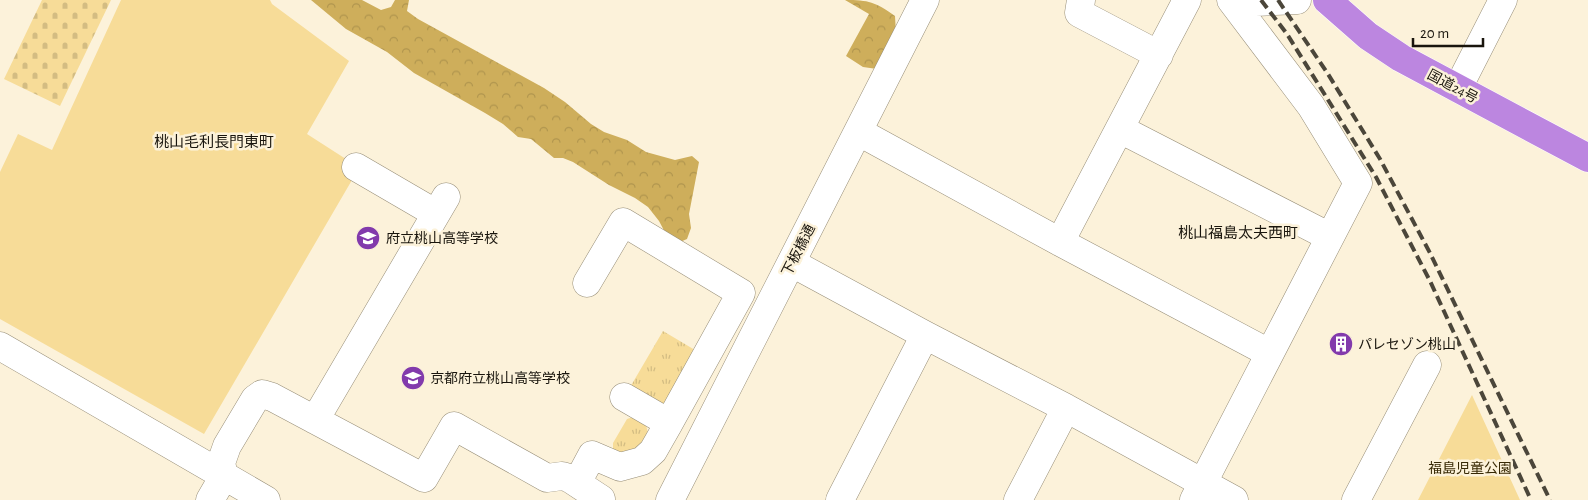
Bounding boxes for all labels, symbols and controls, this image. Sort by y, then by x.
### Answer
scale bar [1413,15,1483,47]
text: 20 m [1420,26,1449,41]
street label: 国道24号 [1425,67,1481,106]
district label: 桃山毛利長門東町 [154,134,274,150]
street label: 下板橋通 [779,222,818,279]
school or university icon: 府立桃山高等学校 [355,225,381,251]
district label: 桃山福島太夫西町 [1178,225,1298,241]
place label: 府立桃山高等学校 [386,230,498,246]
building icon: パレセゾン桃山 [1328,331,1354,357]
place label: パレセゾン桃山 [1358,337,1456,352]
school or university icon: 京都府立桃山高等学校 [400,365,426,391]
place label: 京都府立桃山高等学校 [430,370,570,386]
park label: 福島児童公園 [1428,461,1512,476]

